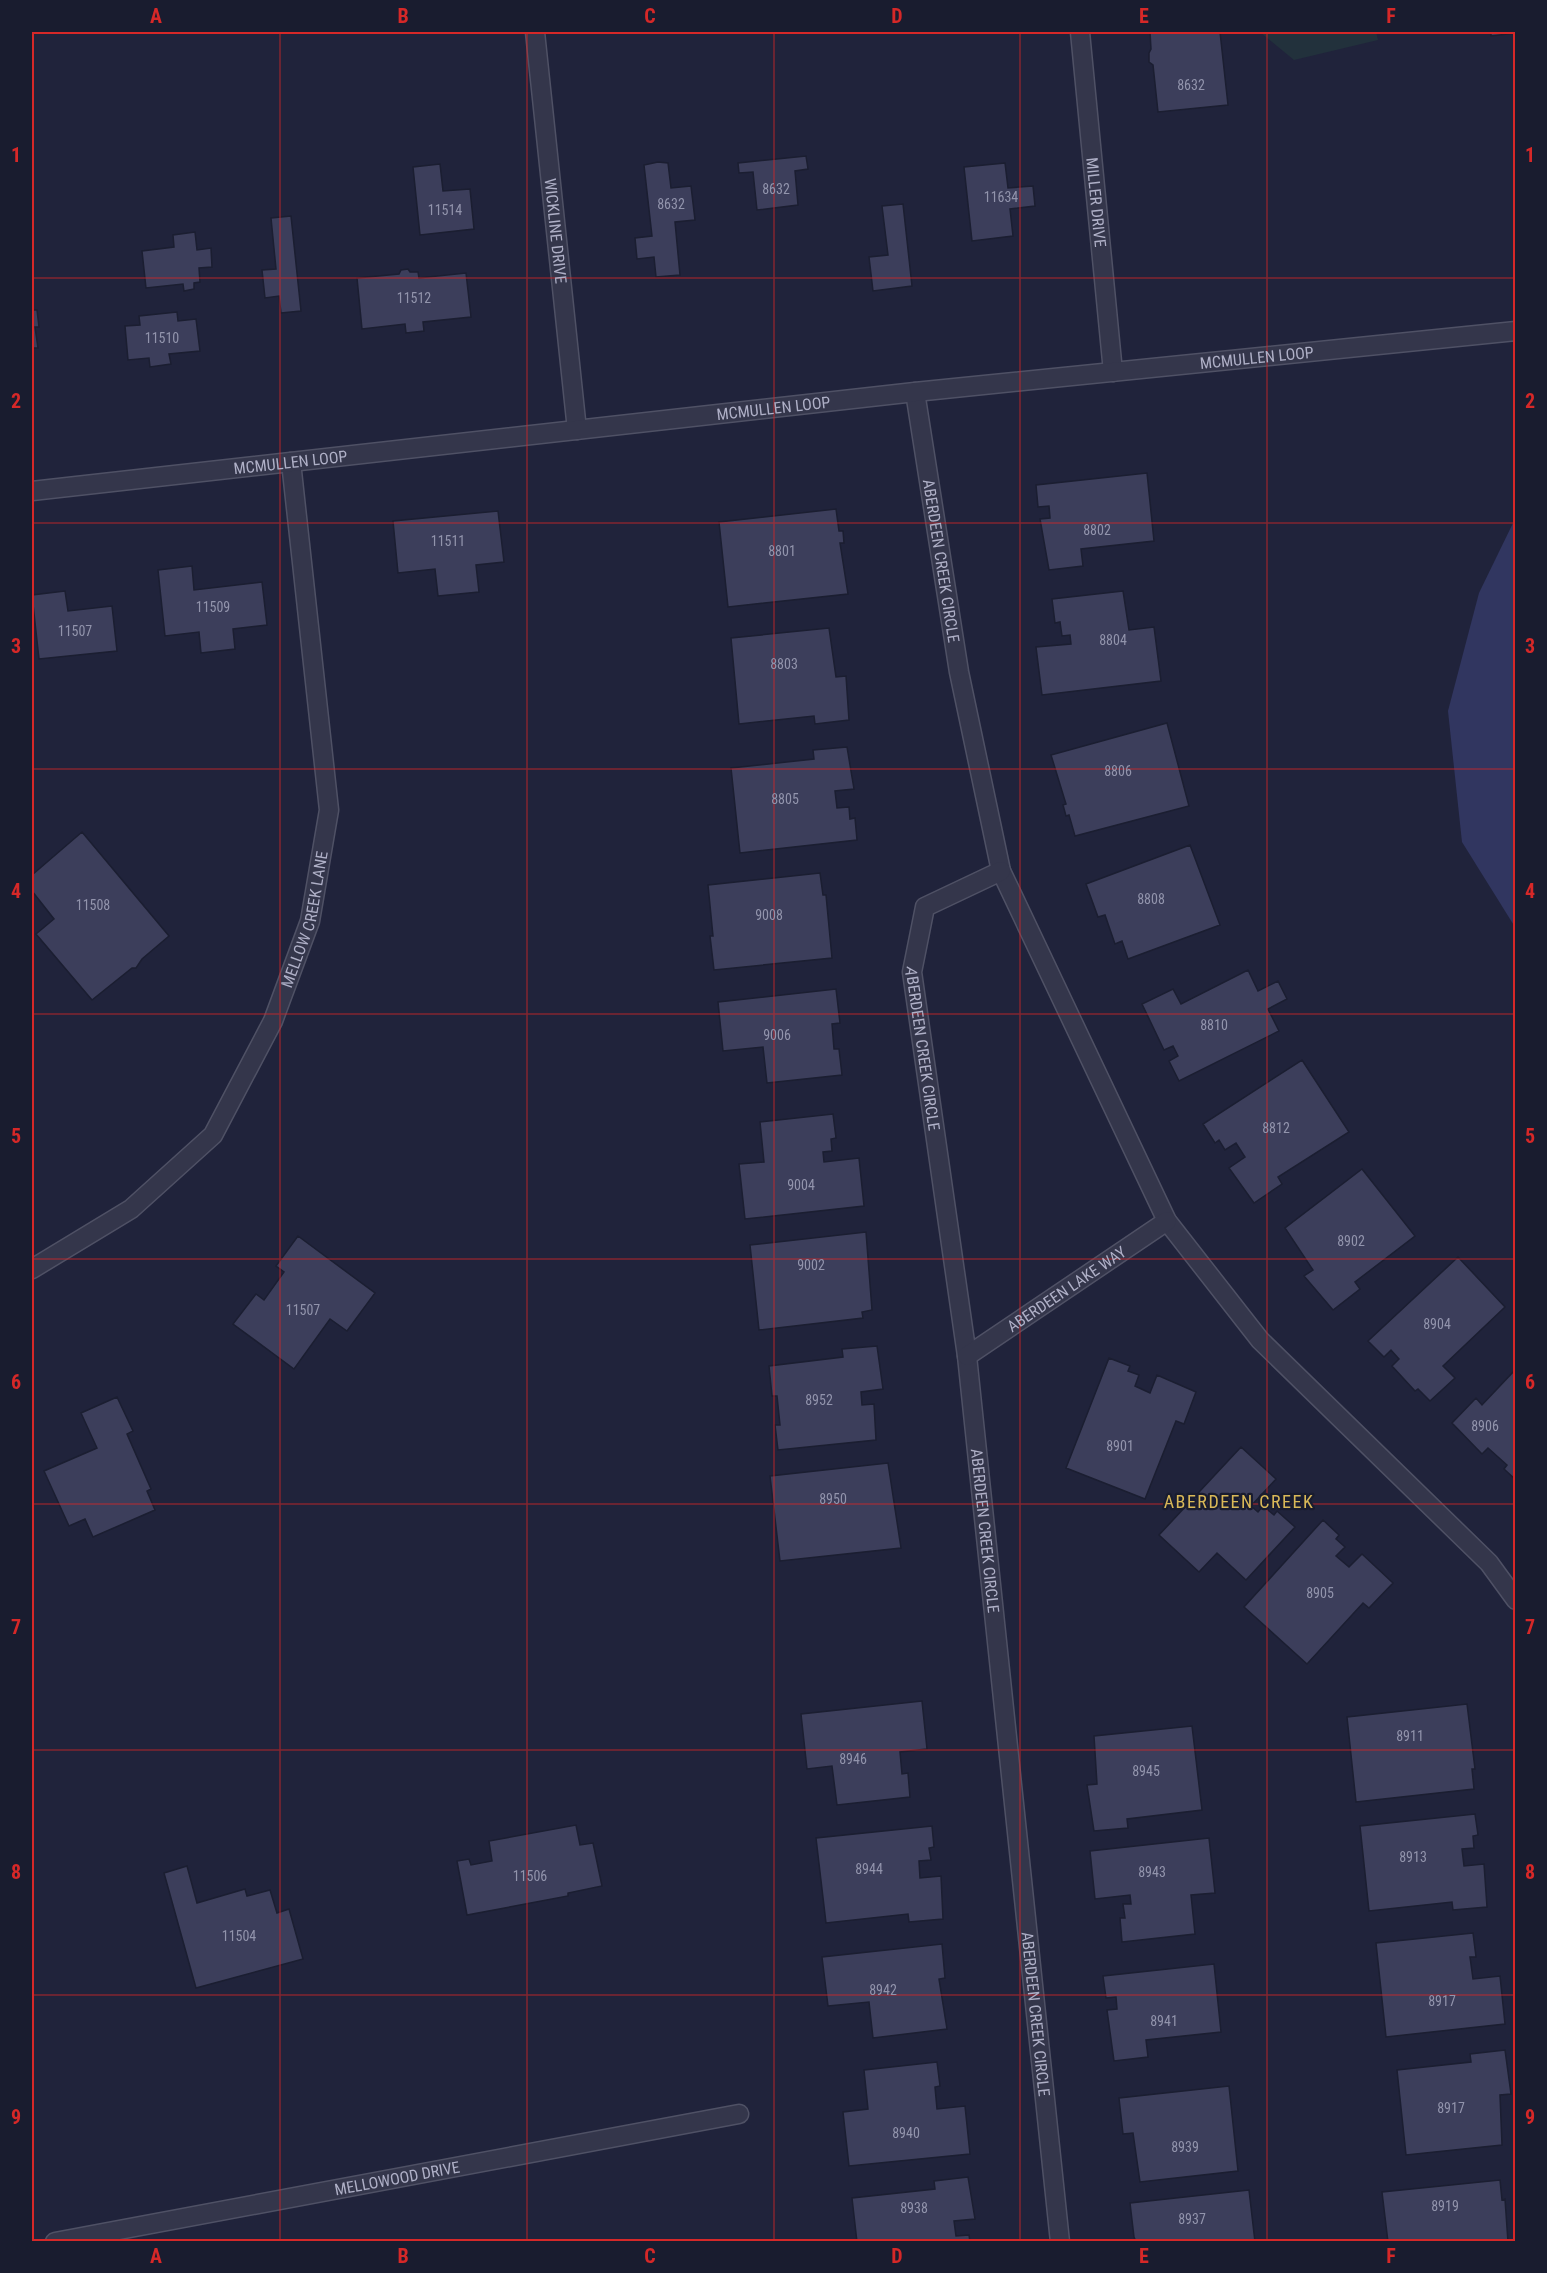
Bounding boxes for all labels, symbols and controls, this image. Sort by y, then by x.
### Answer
text: A [150,4,162,28]
text: B [397,4,409,28]
text: C [644,4,656,28]
text: D [891,4,903,28]
text: E [1139,4,1149,28]
text: F [1386,4,1396,28]
house number: 8632 [1177,77,1205,93]
text: 1 [11,143,21,167]
text: 1 [1525,143,1535,167]
street label: MILLER DRIVE [1083,156,1110,248]
street label: WICKLINE DRIVE [541,177,571,285]
house number: 8632 [762,181,790,197]
house number: 11634 [984,189,1018,205]
house number: 8632 [657,196,685,212]
house number: 11514 [428,202,462,218]
house number: 11512 [397,290,431,306]
house number: 11510 [145,330,179,346]
street label: MCMULLEN LOOP [1199,342,1315,373]
text: 2 [11,389,21,413]
text: 2 [1525,389,1535,413]
street label: MCMULLEN LOOP [716,392,831,424]
street label: MCMULLEN LOOP [233,446,348,478]
street label: ABERDEEN CREEK CIRCLE [919,478,964,644]
house number: 8802 [1083,522,1111,538]
house number: 11511 [431,533,465,549]
house number: 8801 [768,543,796,559]
house number: 11509 [196,599,230,615]
house number: 11507 [58,623,92,639]
house number: 8804 [1099,632,1127,648]
text: 3 [11,634,21,658]
text: 3 [1525,634,1535,658]
house number: 8803 [770,656,798,672]
house number: 8806 [1104,763,1132,779]
house number: 8805 [771,791,799,807]
street label: MELLOW CREEK LANE [277,850,331,990]
text: 4 [11,879,21,903]
text: 4 [1525,879,1535,903]
house number: 8808 [1137,891,1165,907]
house number: 11508 [76,897,110,913]
house number: 9008 [755,907,783,923]
street label: ABERDEEN CREEK CIRCLE [902,965,944,1132]
house number: 8810 [1200,1017,1228,1033]
house number: 9006 [763,1027,791,1043]
house number: 8812 [1262,1120,1290,1136]
text: 5 [11,1124,21,1148]
text: 5 [1525,1124,1535,1148]
house number: 9004 [787,1177,815,1193]
house number: 8902 [1337,1233,1365,1249]
street label: ABERDEEN LAKE WAY [1003,1242,1130,1336]
house number: 9002 [797,1257,825,1273]
house number: 11507 [286,1302,320,1318]
house number: 8904 [1423,1316,1451,1332]
text: 6 [11,1370,21,1394]
text: 6 [1525,1370,1535,1394]
house number: 8952 [805,1392,833,1408]
house number: 8906 [1471,1418,1499,1434]
house number: 8901 [1106,1438,1134,1454]
street label: ABERDEEN CREEK CIRCLE [967,1448,1003,1614]
house number: 8950 [819,1491,847,1507]
district label: ABERDEEN CREEK [1164,1491,1314,1512]
house number: 8905 [1306,1585,1334,1601]
text: 7 [11,1615,21,1639]
text: 7 [1525,1615,1535,1639]
house number: 8911 [1396,1728,1424,1744]
house number: 8946 [839,1751,867,1767]
house number: 8945 [1132,1763,1160,1779]
house number: 8913 [1399,1849,1427,1865]
text: 8 [11,1860,21,1884]
text: 8 [1525,1860,1535,1884]
house number: 8944 [855,1861,883,1877]
house number: 8943 [1138,1864,1166,1880]
house number: 11506 [513,1868,547,1884]
house number: 11504 [222,1928,256,1944]
street label: ABERDEEN CREEK CIRCLE [1018,1931,1054,2097]
house number: 8942 [869,1982,897,1998]
house number: 8917 [1428,1993,1456,2009]
house number: 8941 [1150,2013,1178,2029]
house number: 8917 [1437,2100,1465,2116]
text: 9 [11,2105,21,2129]
text: 9 [1525,2105,1535,2129]
house number: 8940 [892,2125,920,2141]
house number: 8939 [1171,2139,1199,2155]
street label: MELLOWOOD DRIVE [333,2157,461,2199]
house number: 8919 [1431,2198,1459,2214]
house number: 8938 [900,2200,928,2216]
house number: 8937 [1178,2211,1206,2227]
text: A [150,2244,162,2268]
text: B [397,2244,409,2268]
text: C [644,2244,656,2268]
text: D [891,2244,903,2268]
text: E [1139,2244,1149,2268]
text: F [1386,2244,1396,2268]

